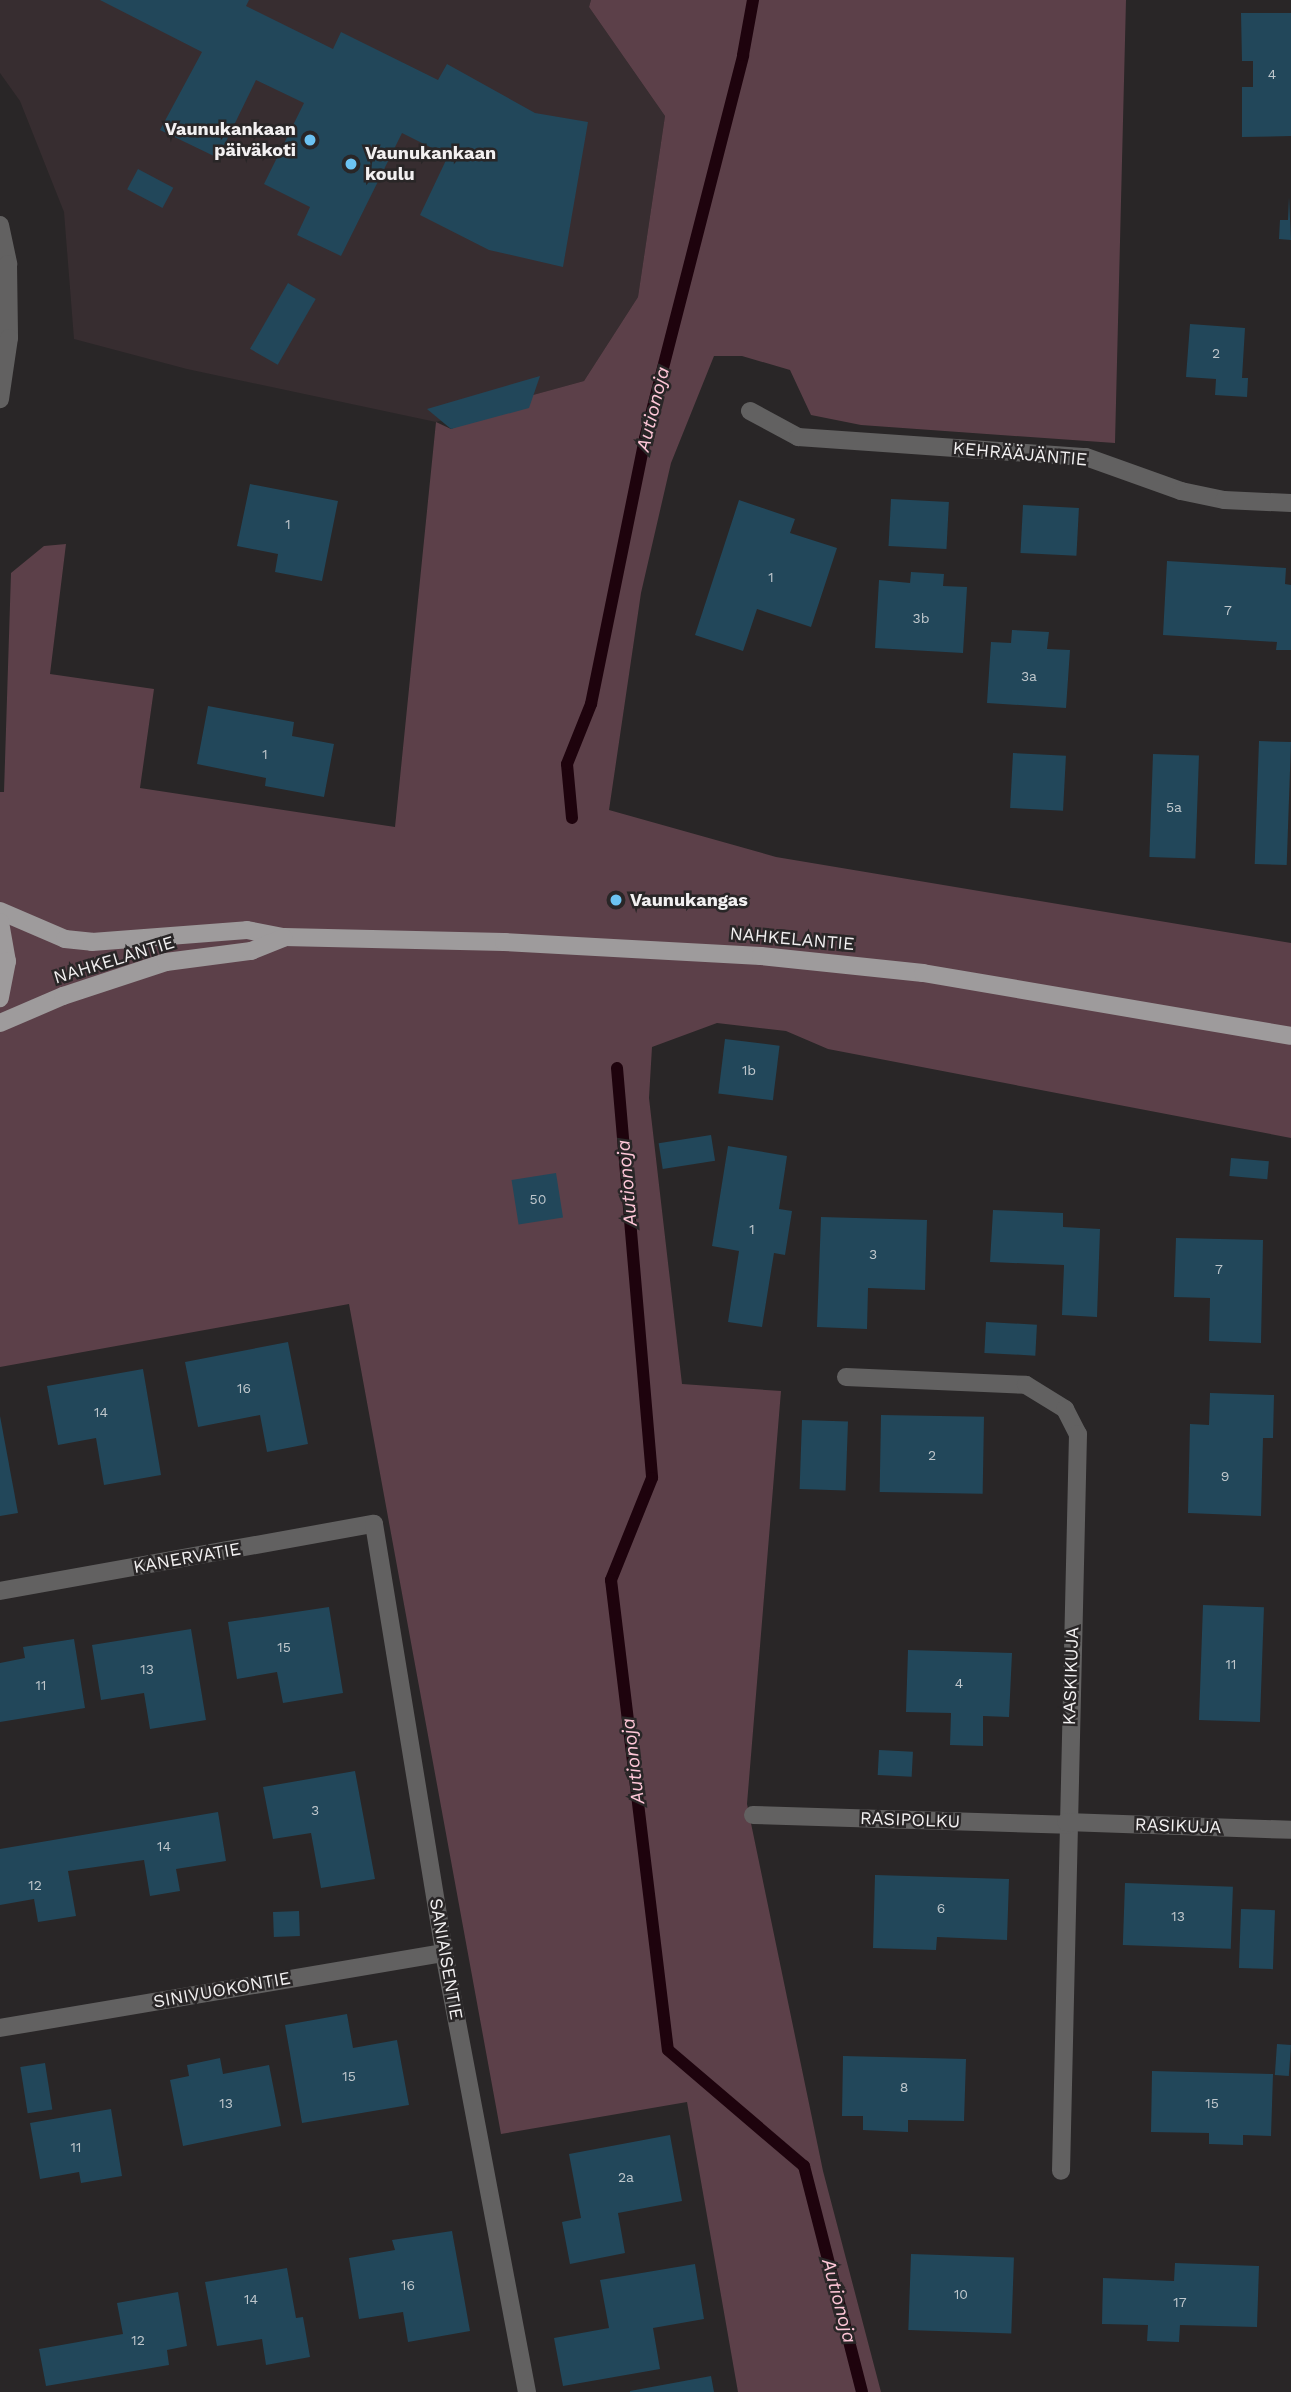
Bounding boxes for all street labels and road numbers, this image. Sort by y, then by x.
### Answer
street label: KEHRÄÄJÄNTIE [952,437,1088,471]
street label: NAHKELANTIE [729,923,855,955]
street label: NAHKELANTIE [51,931,177,989]
street label: KANERVATIE [132,1538,242,1578]
street label: KASKIKUJA [1058,1626,1084,1726]
street label: RASIPOLKU [859,1807,961,1833]
street label: RASIKUJA [1134,1814,1222,1838]
street label: SANIAISENTIE [425,1897,467,2021]
street label: SINIVUOKONTIE [152,1967,292,2013]

